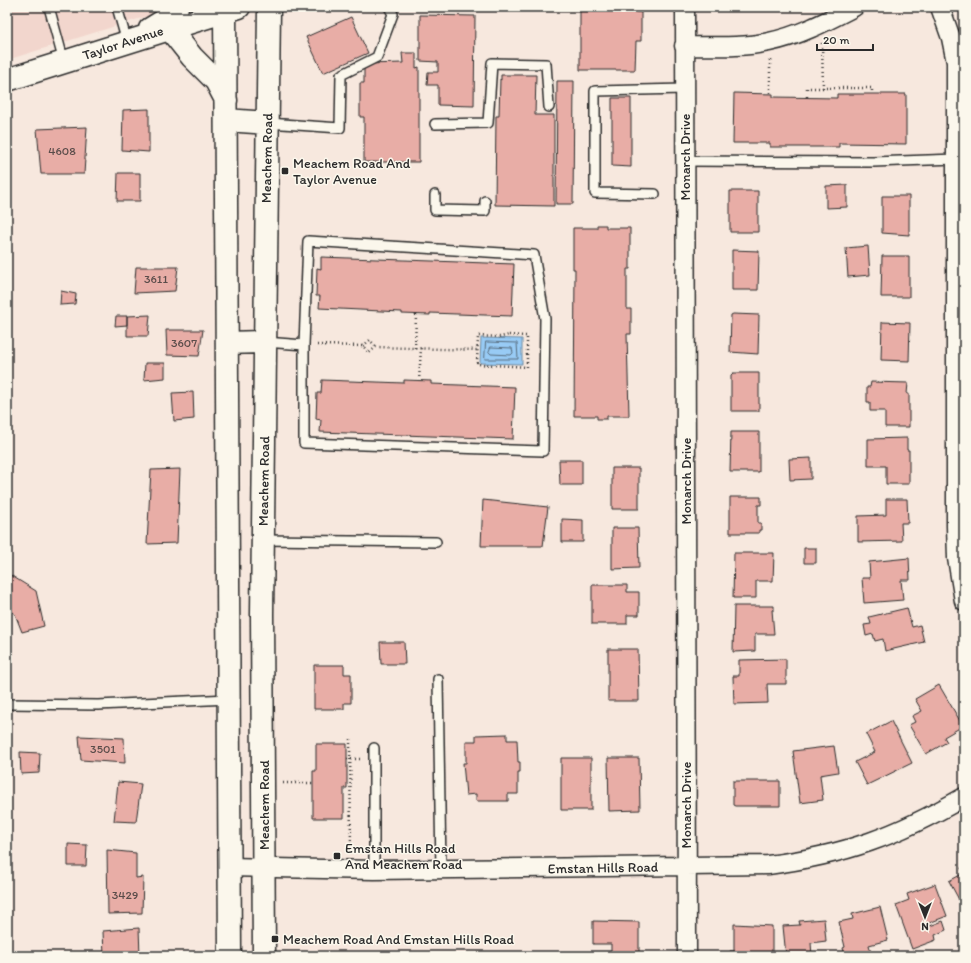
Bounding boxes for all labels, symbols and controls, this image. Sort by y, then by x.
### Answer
street label: Taylor Avenue [81,22,166,64]
scale bar [817,26,873,52]
text: 20 m [823,33,850,47]
street label: Meachem Road [258,113,276,203]
street label: Monarch Drive [677,113,694,200]
house number: 4608 [48,144,76,158]
place label: Meachem Road And Taylor Avenue [293,155,411,188]
marker: Meachem Road And Taylor Avenue [280,166,290,176]
house number: 3611 [144,272,168,286]
house number: 3607 [171,336,197,350]
street label: Meachem Road [255,436,273,526]
street label: Monarch Drive [678,437,695,524]
house number: 3501 [90,742,116,756]
street label: Meachem Road [256,760,273,850]
street label: Monarch Drive [678,761,695,848]
place label: Emstan Hills Road And Meachem Road [345,840,463,873]
marker: Emstan Hills Road And Meachem Road [332,851,342,861]
street label: Emstan Hills Road [548,859,659,877]
house number: 3429 [112,888,138,902]
north arrow [905,897,945,937]
text: N [921,920,929,933]
place label: Meachem Road And Emstan Hills Road [283,931,515,948]
marker: Meachem Road And Emstan Hills Road [270,934,280,944]

